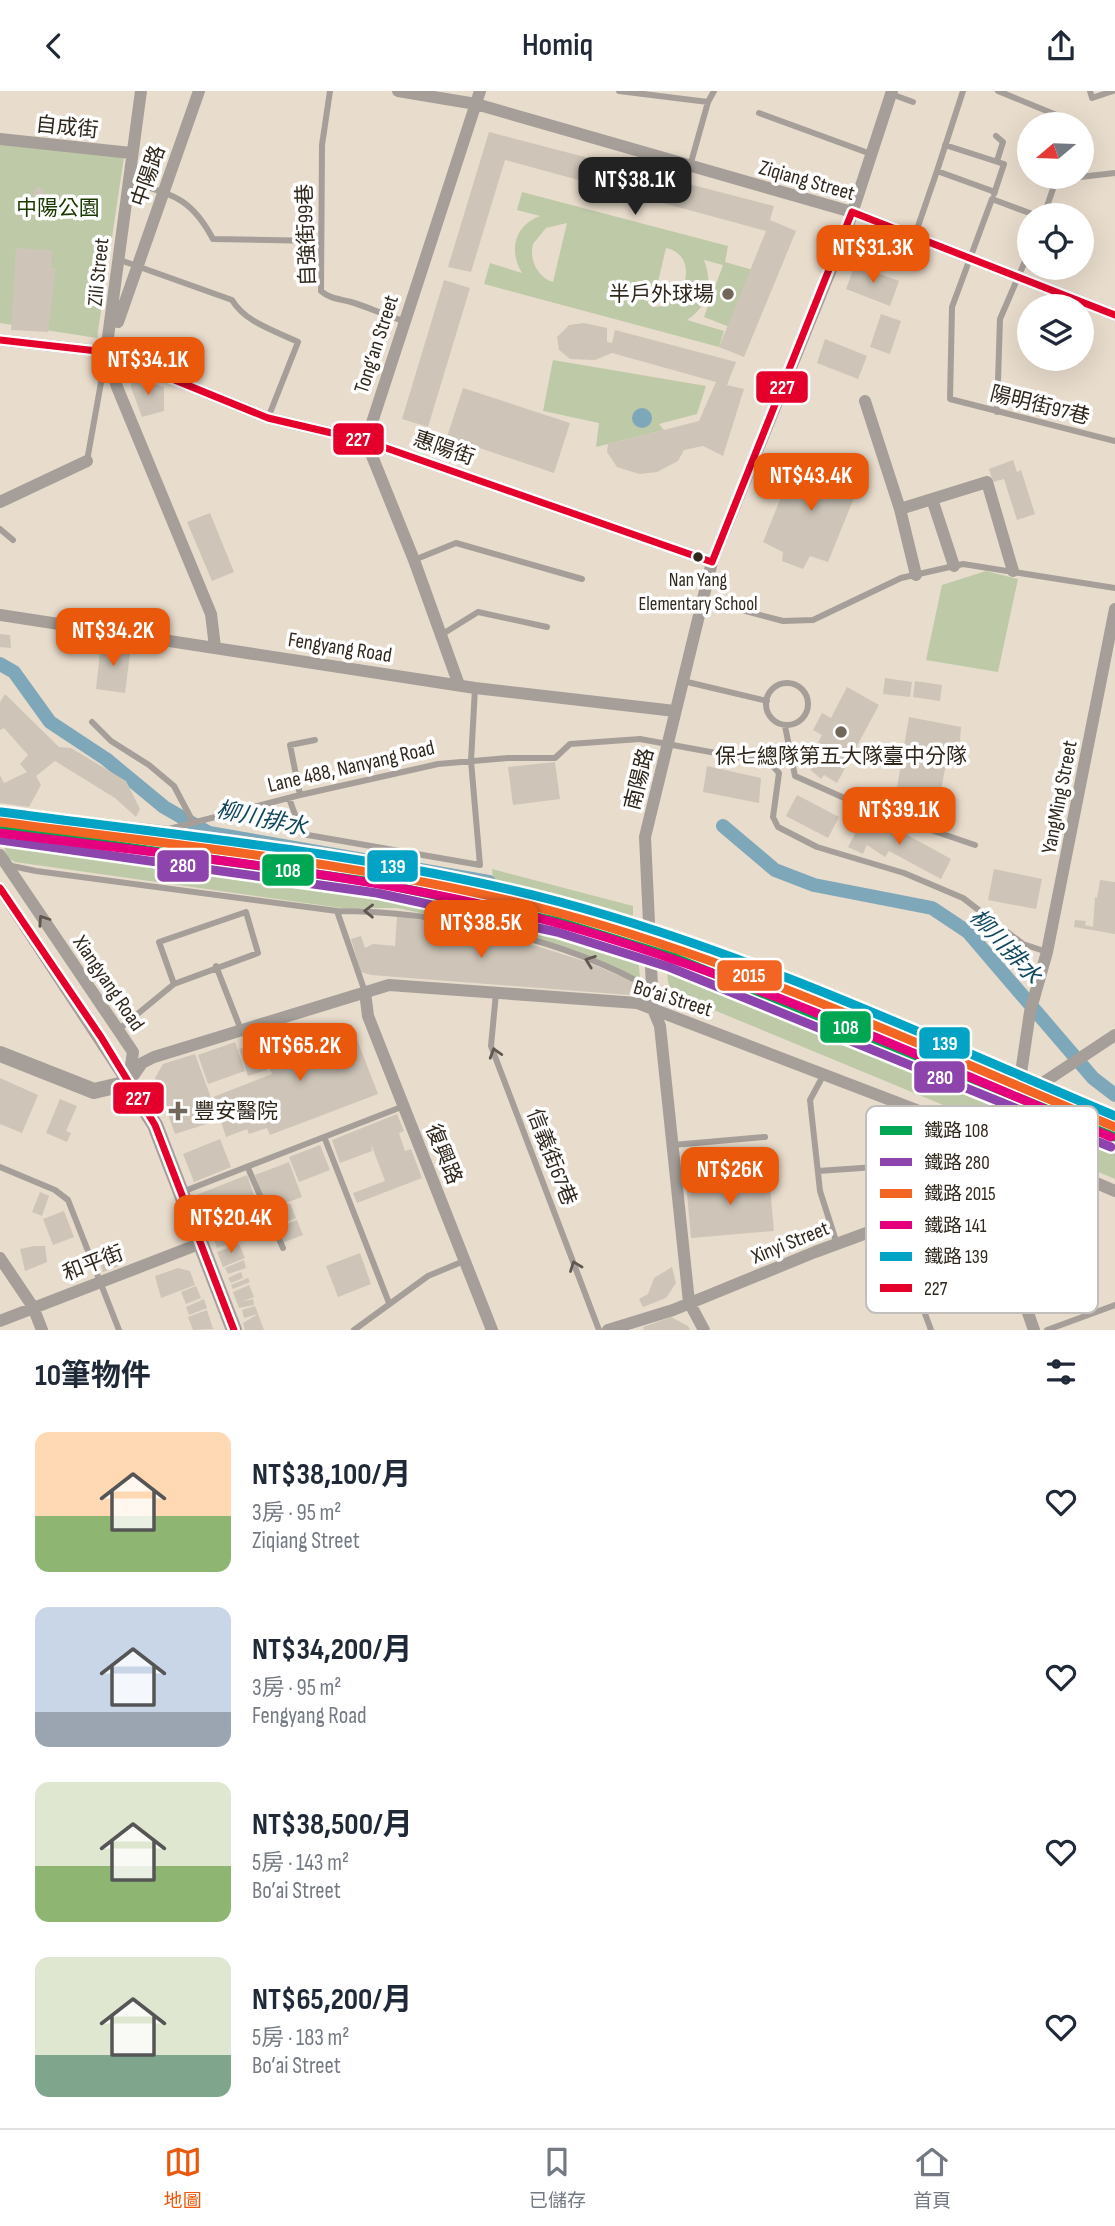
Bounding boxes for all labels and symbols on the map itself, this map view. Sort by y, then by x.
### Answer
street label: 自成街 [34,112,100,143]
north arrow [1017,112,1094,189]
street label: 中陽路 [126,142,171,210]
street label: Ziqiang Street [756,155,858,206]
pin: NT$38.1K [563,157,707,217]
street label: 自強街99巷 [292,183,321,287]
park label: 中陽公園 [16,196,100,221]
pin: NT$31.3K [801,225,945,285]
street label: Zili Street [82,237,115,307]
place label: 半戶外球場 [609,282,714,307]
marker: 半戶外球場 [720,286,736,302]
street label: Tong’an Street [349,292,404,396]
pin: NT$34.1K [76,337,220,397]
line badge: 227 [755,370,809,404]
text: 227 [770,377,795,400]
street label: 陽明街97巷 [988,381,1092,430]
line badge: 227 [332,422,385,456]
street label: 惠陽街 [410,426,478,471]
text: 227 [346,429,371,452]
pin: NT$43.4K [739,453,883,513]
marker: Nan Yang Elementary School [691,550,705,564]
place label: Nan Yang Elementary School [638,569,758,616]
pin: NT$34.2K [41,609,185,668]
street label: Fengyang Road [286,627,394,668]
marker: 保七總隊第五大隊臺中分隊 [833,724,849,740]
street label: Lane 488, Nanyang Road [265,735,437,798]
street label: YangMing Street [1036,738,1083,856]
place label: 保七總隊第五大隊臺中分隊 [715,744,967,769]
street label: 南陽路 [620,746,659,813]
pin: NT$39.1K [827,787,971,847]
water label: 柳川排水 [214,796,311,842]
line badge: 280 [156,849,210,883]
line badge: 139 [366,849,419,883]
line badge: 108 [261,853,315,887]
text: 280 [170,855,196,878]
text: 139 [381,856,405,879]
text: 108 [275,860,301,883]
pin: NT$38.5K [409,901,553,960]
one-way arrow [363,903,374,919]
water label: 柳川排水 [964,903,1048,991]
one-way arrow [39,915,51,928]
street label: Xiangyang Road [67,930,150,1036]
one-way arrow [584,955,596,969]
line badge: 2015 [716,959,783,992]
text: 2015 [732,965,766,988]
street label: Bo’ai Street [630,975,715,1022]
line badge: 108 [819,1010,872,1044]
text: 108 [833,1017,859,1040]
pin: NT$65.2K [228,1023,372,1083]
line badge: 139 [918,1026,971,1060]
text: 139 [933,1033,957,1056]
one-way arrow [489,1048,504,1060]
line badge: 280 [913,1060,966,1094]
text: 280 [927,1067,953,1090]
line badge: 227 [112,1081,165,1115]
text: 227 [126,1088,151,1111]
place label: 豐安醫院 [194,1099,278,1124]
marker: 豐安醫院 [168,1101,188,1121]
street label: 信義街67巷 [522,1105,581,1209]
legend [866,1106,1098,1313]
street label: 復興路 [420,1120,467,1188]
text: 鐵路 108 [924,1120,988,1143]
pin: NT$26K [673,1147,787,1207]
text: 鐵路 280 [924,1152,990,1175]
text: 鐵路 2015 [924,1183,996,1206]
pin: NT$20.4K [159,1195,303,1255]
text: 鐵路 141 [924,1215,987,1238]
street label: Xinyi Street [747,1216,833,1270]
street label: 和平街 [59,1241,127,1286]
text: 鐵路 139 [924,1246,988,1269]
one-way arrow [569,1261,583,1273]
text: 227 [924,1278,948,1301]

